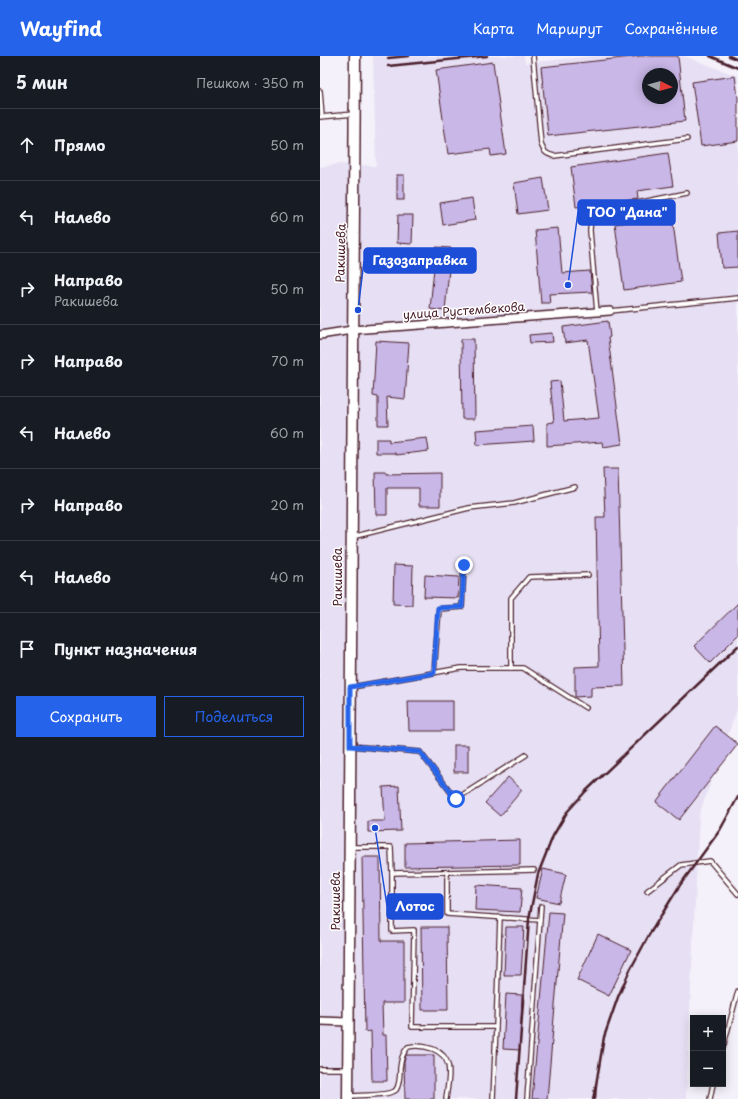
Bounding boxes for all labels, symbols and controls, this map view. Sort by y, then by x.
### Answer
text: Wayfind [20,14,102,42]
text: Карта [473,18,514,39]
text: Маршрут [536,18,602,39]
text: Сохранённые [624,18,718,39]
north arrow [642,68,678,104]
text: 5 мин [16,69,68,95]
text: Пешком · 350 m [196,73,304,92]
text: Прямо [54,133,105,156]
icon: ahead [16,134,38,156]
text: 50 m [270,135,304,154]
callout: ТОО "Дана" [578,200,675,225]
text: ТОО "Дана" [587,202,668,221]
text: Налево [54,205,111,228]
icon: left [16,206,38,228]
text: 60 m [270,207,304,226]
street label: Ракишева [330,223,350,283]
callout: Газозаправка [364,248,476,273]
text: Газозаправка [372,250,468,269]
text: Направо [54,268,123,291]
icon: right [16,278,38,300]
text: 50 m [270,279,304,298]
text: Ракишева [54,291,118,310]
street label: улица Рустембекова [402,297,526,323]
text: Направо [54,349,123,372]
icon: right [16,350,38,372]
text: 70 m [271,351,304,370]
text: Налево [54,421,111,444]
icon: left [16,422,38,444]
text: 60 m [270,423,304,442]
text: Направо [54,493,123,516]
icon: right [16,494,38,516]
text: 20 m [270,495,304,514]
street label: Ракишева [328,547,346,607]
route end [455,556,473,574]
text: Налево [54,565,111,588]
icon: left [16,566,38,588]
text: 40 m [270,567,304,586]
text: Пункт назначения [54,637,197,660]
icon: arrive [16,638,38,660]
button: Сохранить [16,696,156,737]
button: Поделиться [164,696,304,737]
route start [447,790,465,808]
street label: Ракишева [326,871,344,931]
callout: Лотос [387,894,443,919]
text: Лотос [395,896,435,915]
map controls [690,1015,726,1087]
button: + [690,1015,726,1051]
button: − [690,1051,726,1087]

